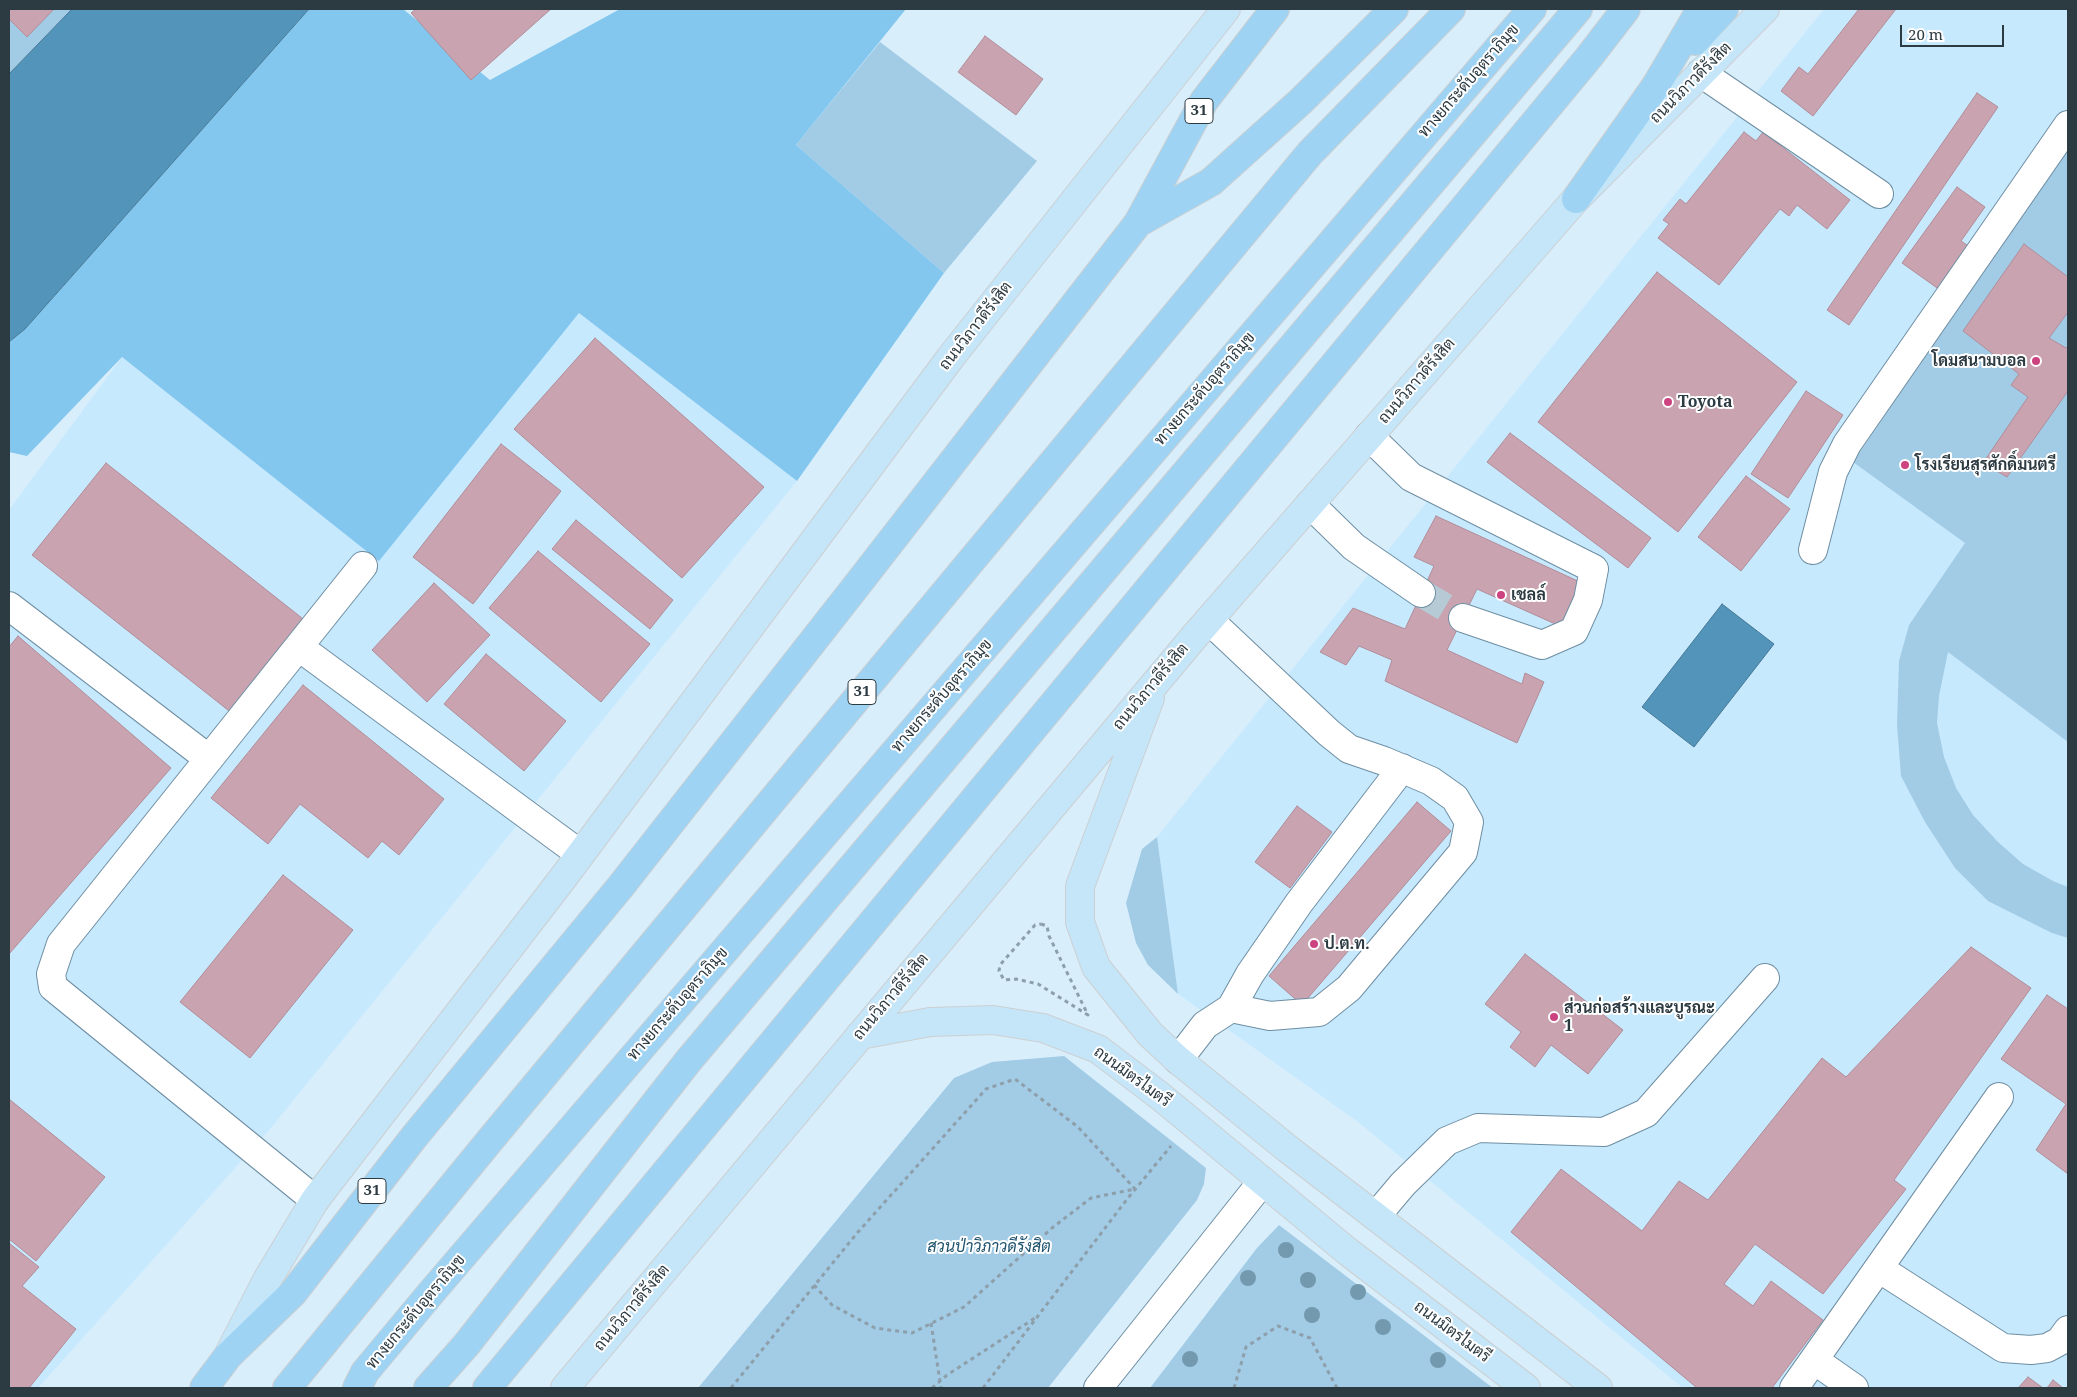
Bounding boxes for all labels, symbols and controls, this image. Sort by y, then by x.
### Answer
scale bar [1902,15,2006,47]
street label: ทางยกระดับอุตราภิมุข [1415,20,1523,142]
text: 20 m [1908,24,1943,44]
street label: ถนนวิภาวดีรังสิต [1646,38,1736,128]
road number: 31 [1185,98,1213,124]
street label: ถนนวิภาวดีรังสิต [935,278,1017,374]
street label: ทางยกระดับอุตราภิมุข [1151,328,1259,450]
street label: ถนนวิภาวดีรังสิต [1375,334,1459,428]
place label: โดมสนามบอล [1932,351,2026,371]
marker: โดมสนามบอล [2030,355,2042,367]
place label: Toyota [1678,392,1733,412]
marker: Toyota [1662,396,1674,408]
place label: โรงเรียนสุรศักดิ์มนตรี [1915,455,2056,475]
marker: โรงเรียนสุรศักดิ์มนตรี [1899,459,1911,471]
place label: เชลล์ [1511,585,1546,605]
marker: เชลล์ [1495,589,1507,601]
street label: ทางยกระดับอุตราภิมุข [888,635,996,757]
street label: ถนนวิภาวดีรังสิต [1109,640,1193,734]
road number: 31 [848,680,876,704]
place label: ป.ต.ท. [1324,934,1370,954]
marker: ป.ต.ท. [1308,938,1320,950]
street label: ทางยกระดับอุตราภิมุข [624,943,732,1065]
street label: ถนนวิภาวดีรังสิต [849,950,933,1044]
place label: ส่วนก่อสร้างและบูรณะ 1 [1564,998,1715,1036]
marker: ส่วนก่อสร้างและบูรณะ 1 [1548,1011,1560,1023]
street label: ถนนมิตรไมตรี [1090,1043,1174,1111]
road number: 31 [358,1178,386,1204]
park label: สวนป่าวิภาวดีรังสิต [927,1237,1051,1257]
street label: ทางยกระดับอุตราภิมุข [362,1251,470,1373]
street label: ถนนวิภาวดีรังสิต [590,1261,674,1355]
street label: ถนนมิตรไมตรี [1410,1297,1494,1367]

